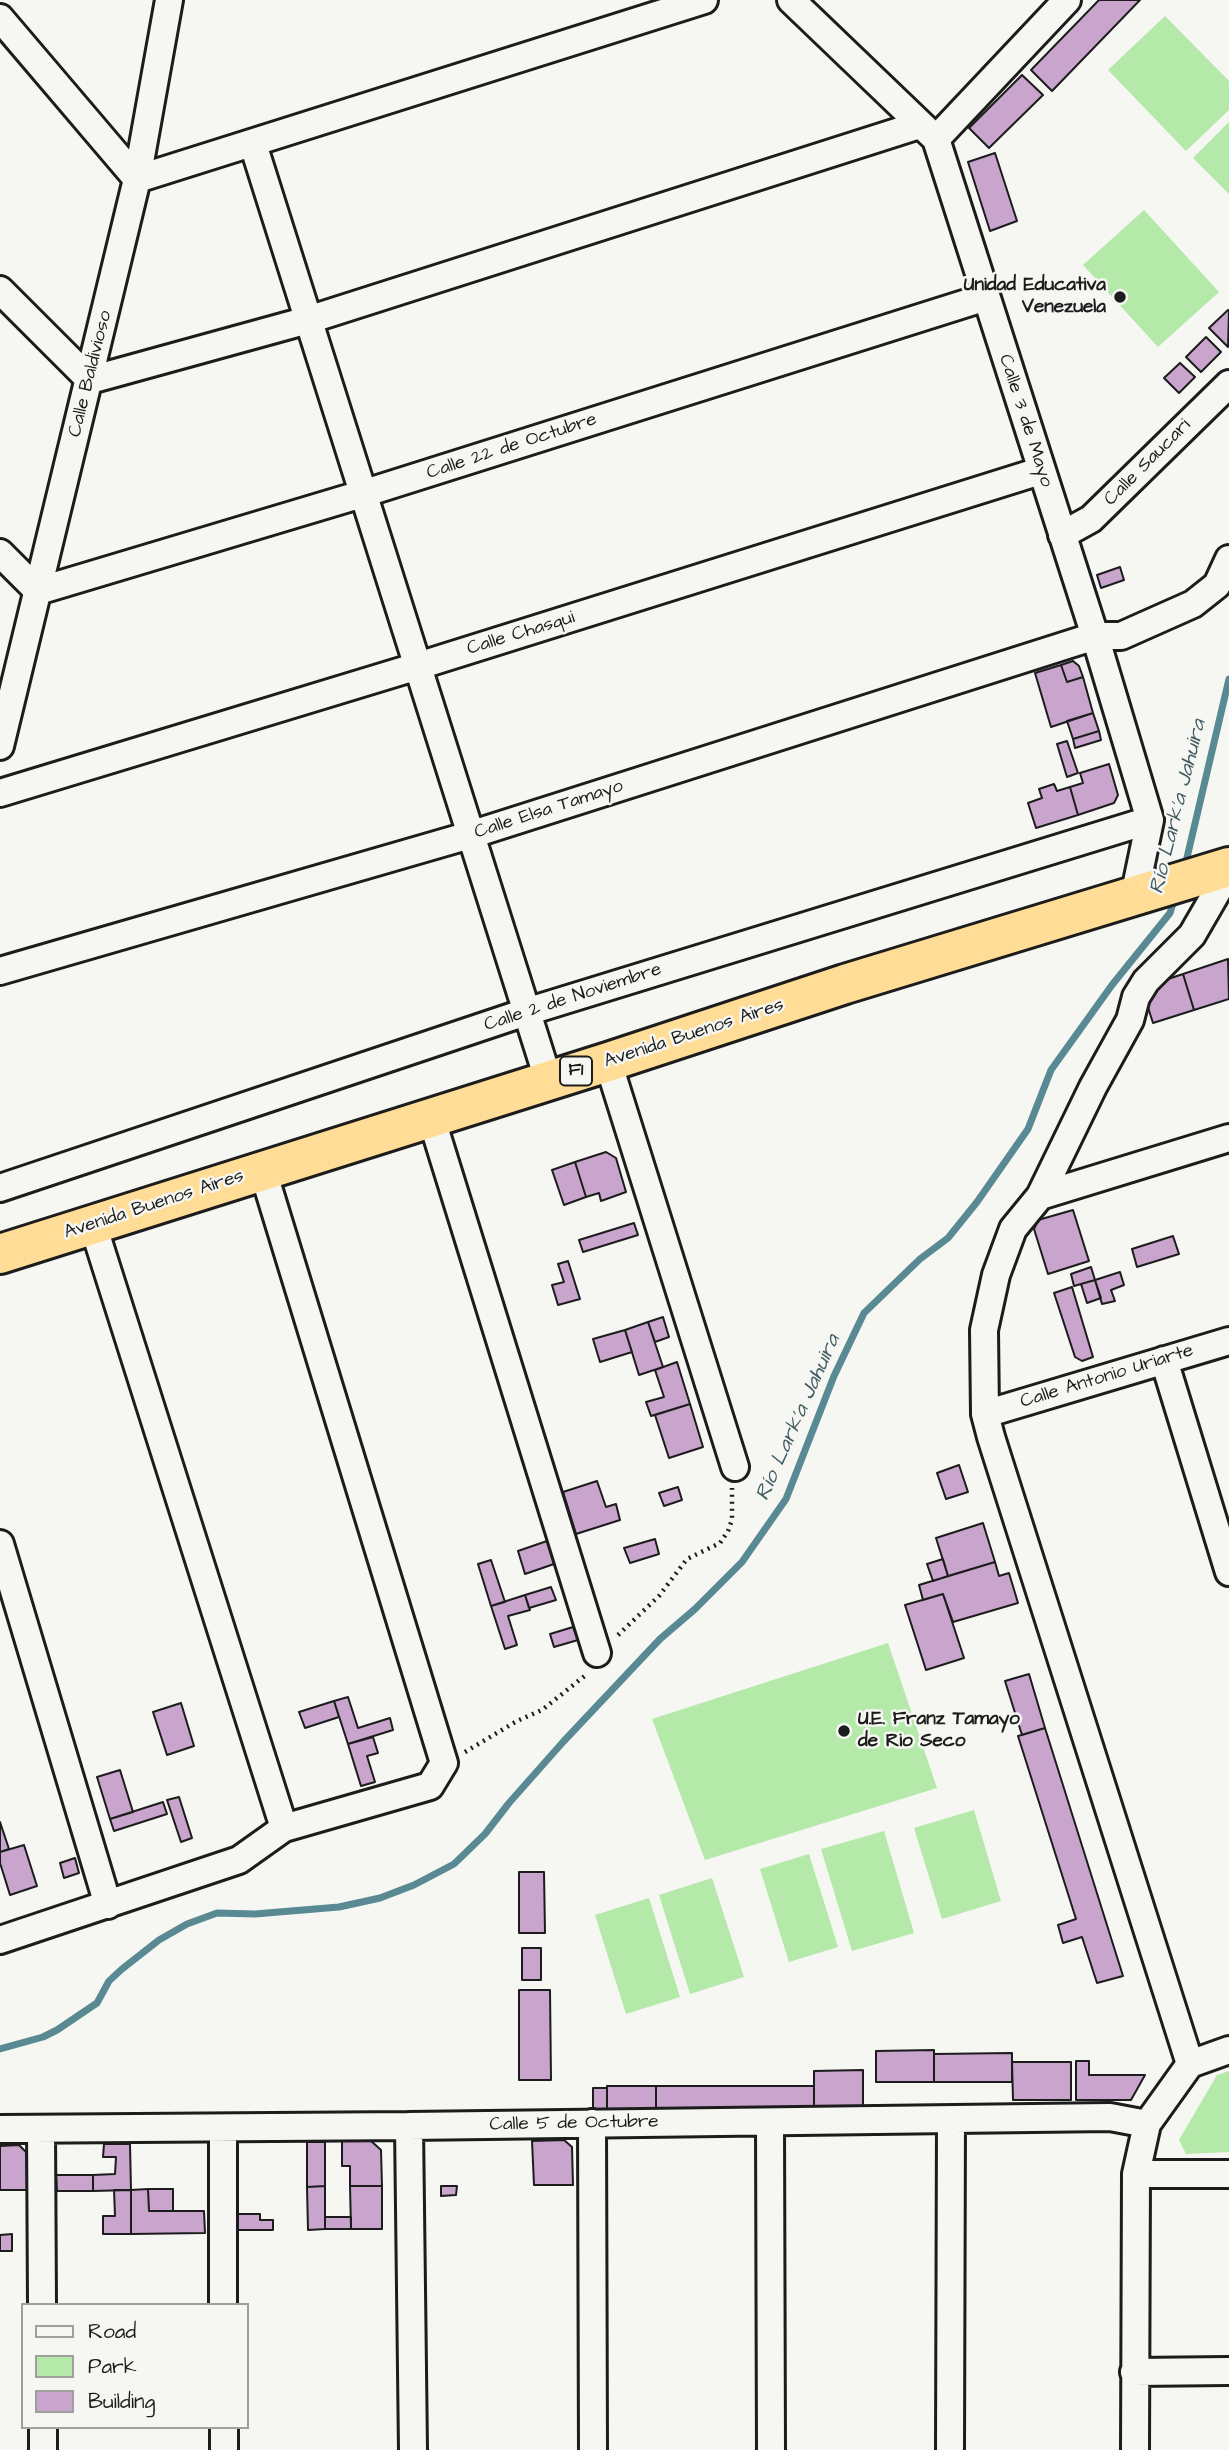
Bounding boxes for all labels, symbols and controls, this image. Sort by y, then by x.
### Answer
place label: Unidad Educativa Venezuela [964,275,1106,319]
marker: Unidad Educativa Venezuela [1112,289,1128,305]
street label: Calle Baldivioso [64,308,118,440]
street label: Calle 3 de Mayo [993,352,1057,490]
street label: Calle 22 de Octubre [424,409,600,485]
street label: Calle Saucari [1100,415,1196,511]
street label: Calle Chasqui [464,607,578,661]
water label: Río Lark’a Jahuira [1145,717,1213,897]
street label: Calle Elsa Tamayo [472,775,626,845]
street label: Calle 2 de Noviembre [482,959,664,1037]
street label: Avenida Buenos Aires [601,994,787,1074]
road number: F1 [560,1056,592,1086]
street label: Avenida Buenos Aires [61,1165,247,1245]
water label: Río Lark’a Jahuira [751,1331,847,1505]
street label: Calle Antonio Uriarte [1018,1340,1196,1414]
place label: U.E. Franz Tamayo de Rio Seco [858,1709,1020,1753]
marker: U.E. Franz Tamayo de Rio Seco [836,1723,852,1739]
street label: Calle 5 de Octubre [489,2111,659,2137]
legend [21,2303,248,2429]
text: Road [88,2317,136,2346]
text: Park [88,2352,137,2381]
text: Building [88,2387,155,2416]

